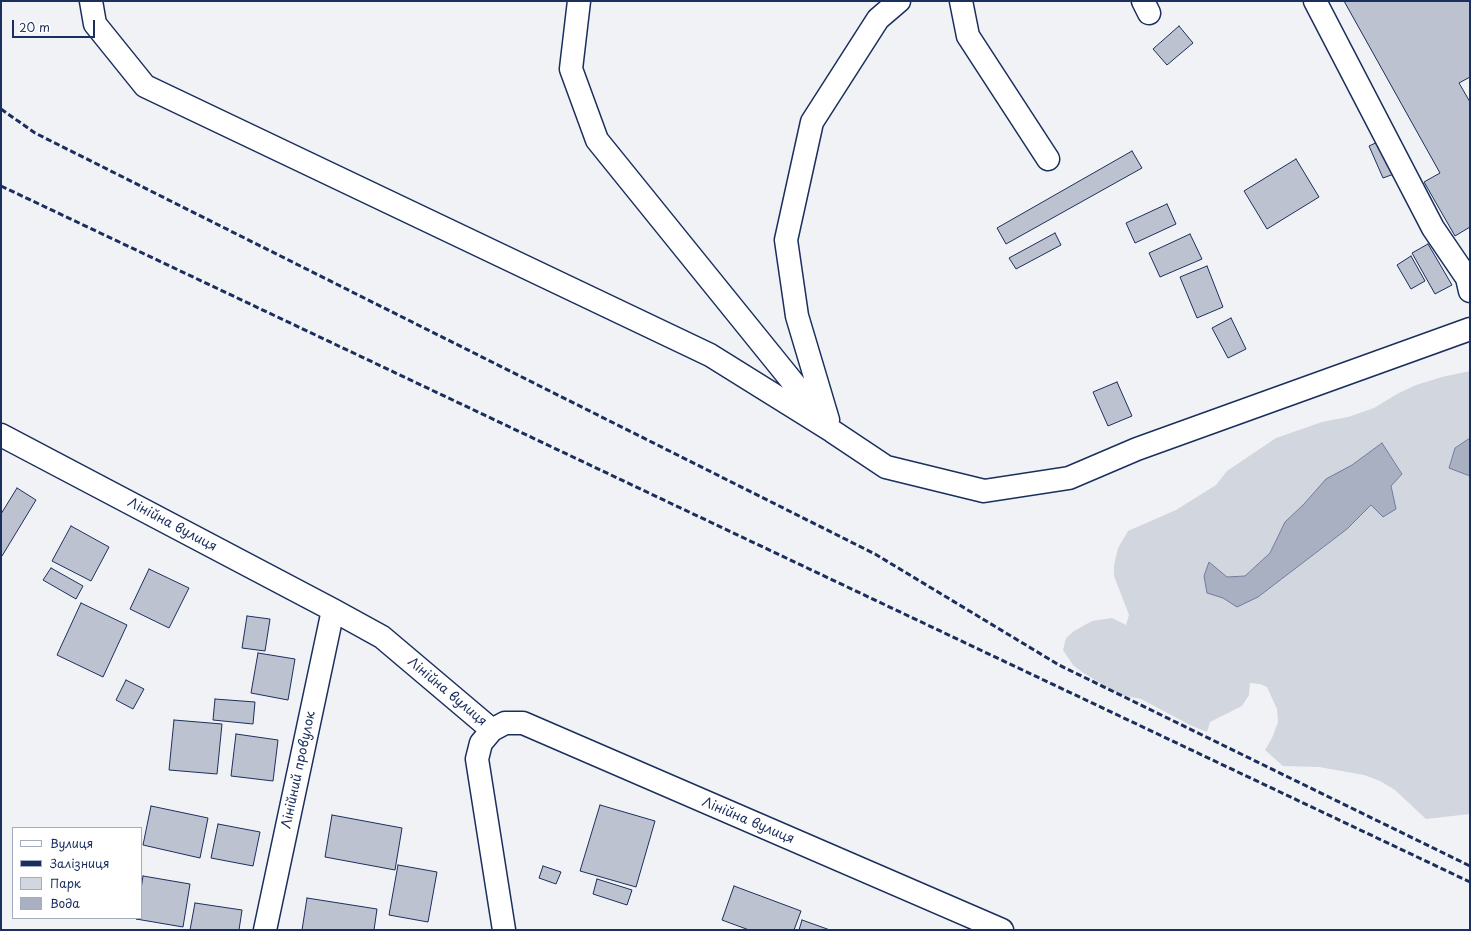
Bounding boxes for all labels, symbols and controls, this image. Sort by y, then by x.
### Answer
scale bar [14,12,97,38]
text: 20 m [19,18,50,36]
street label: Лінійна вулиця [125,495,219,555]
street label: Лінійна вулиця [404,654,490,730]
street label: Лінійний провулок [279,710,319,830]
street label: Лінійна вулиця [700,795,796,847]
legend [12,827,142,919]
text: Вулиця [50,834,93,852]
text: Залізниця [50,854,109,872]
text: Парк [50,874,81,892]
text: Вода [50,894,80,912]

